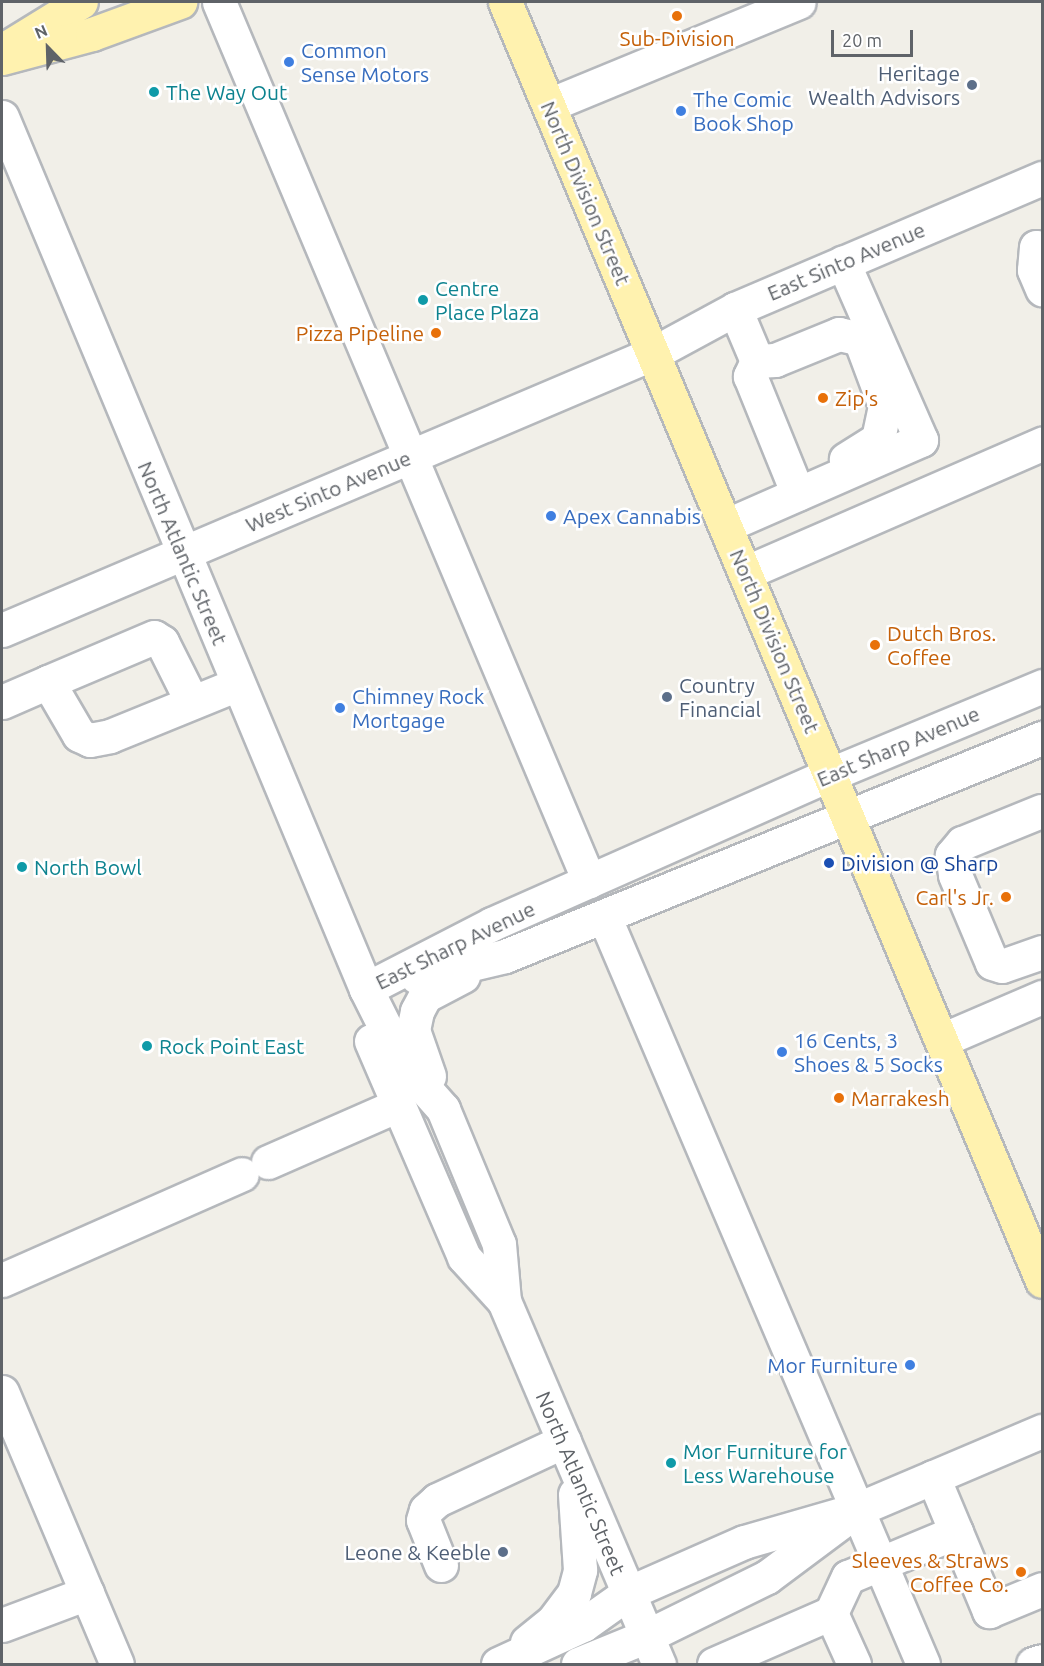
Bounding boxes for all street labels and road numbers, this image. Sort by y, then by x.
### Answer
street label: North Division Street [536,97,636,289]
street label: East Sinto Avenue [763,216,929,306]
street label: West Sinto Avenue [242,445,414,537]
street label: North Atlantic Street [133,457,233,649]
street label: North Division Street [725,545,825,737]
street label: East Sharp Avenue [813,700,983,792]
street label: East Sharp Avenue [371,895,539,995]
street label: North Atlantic Street [531,1387,631,1579]

